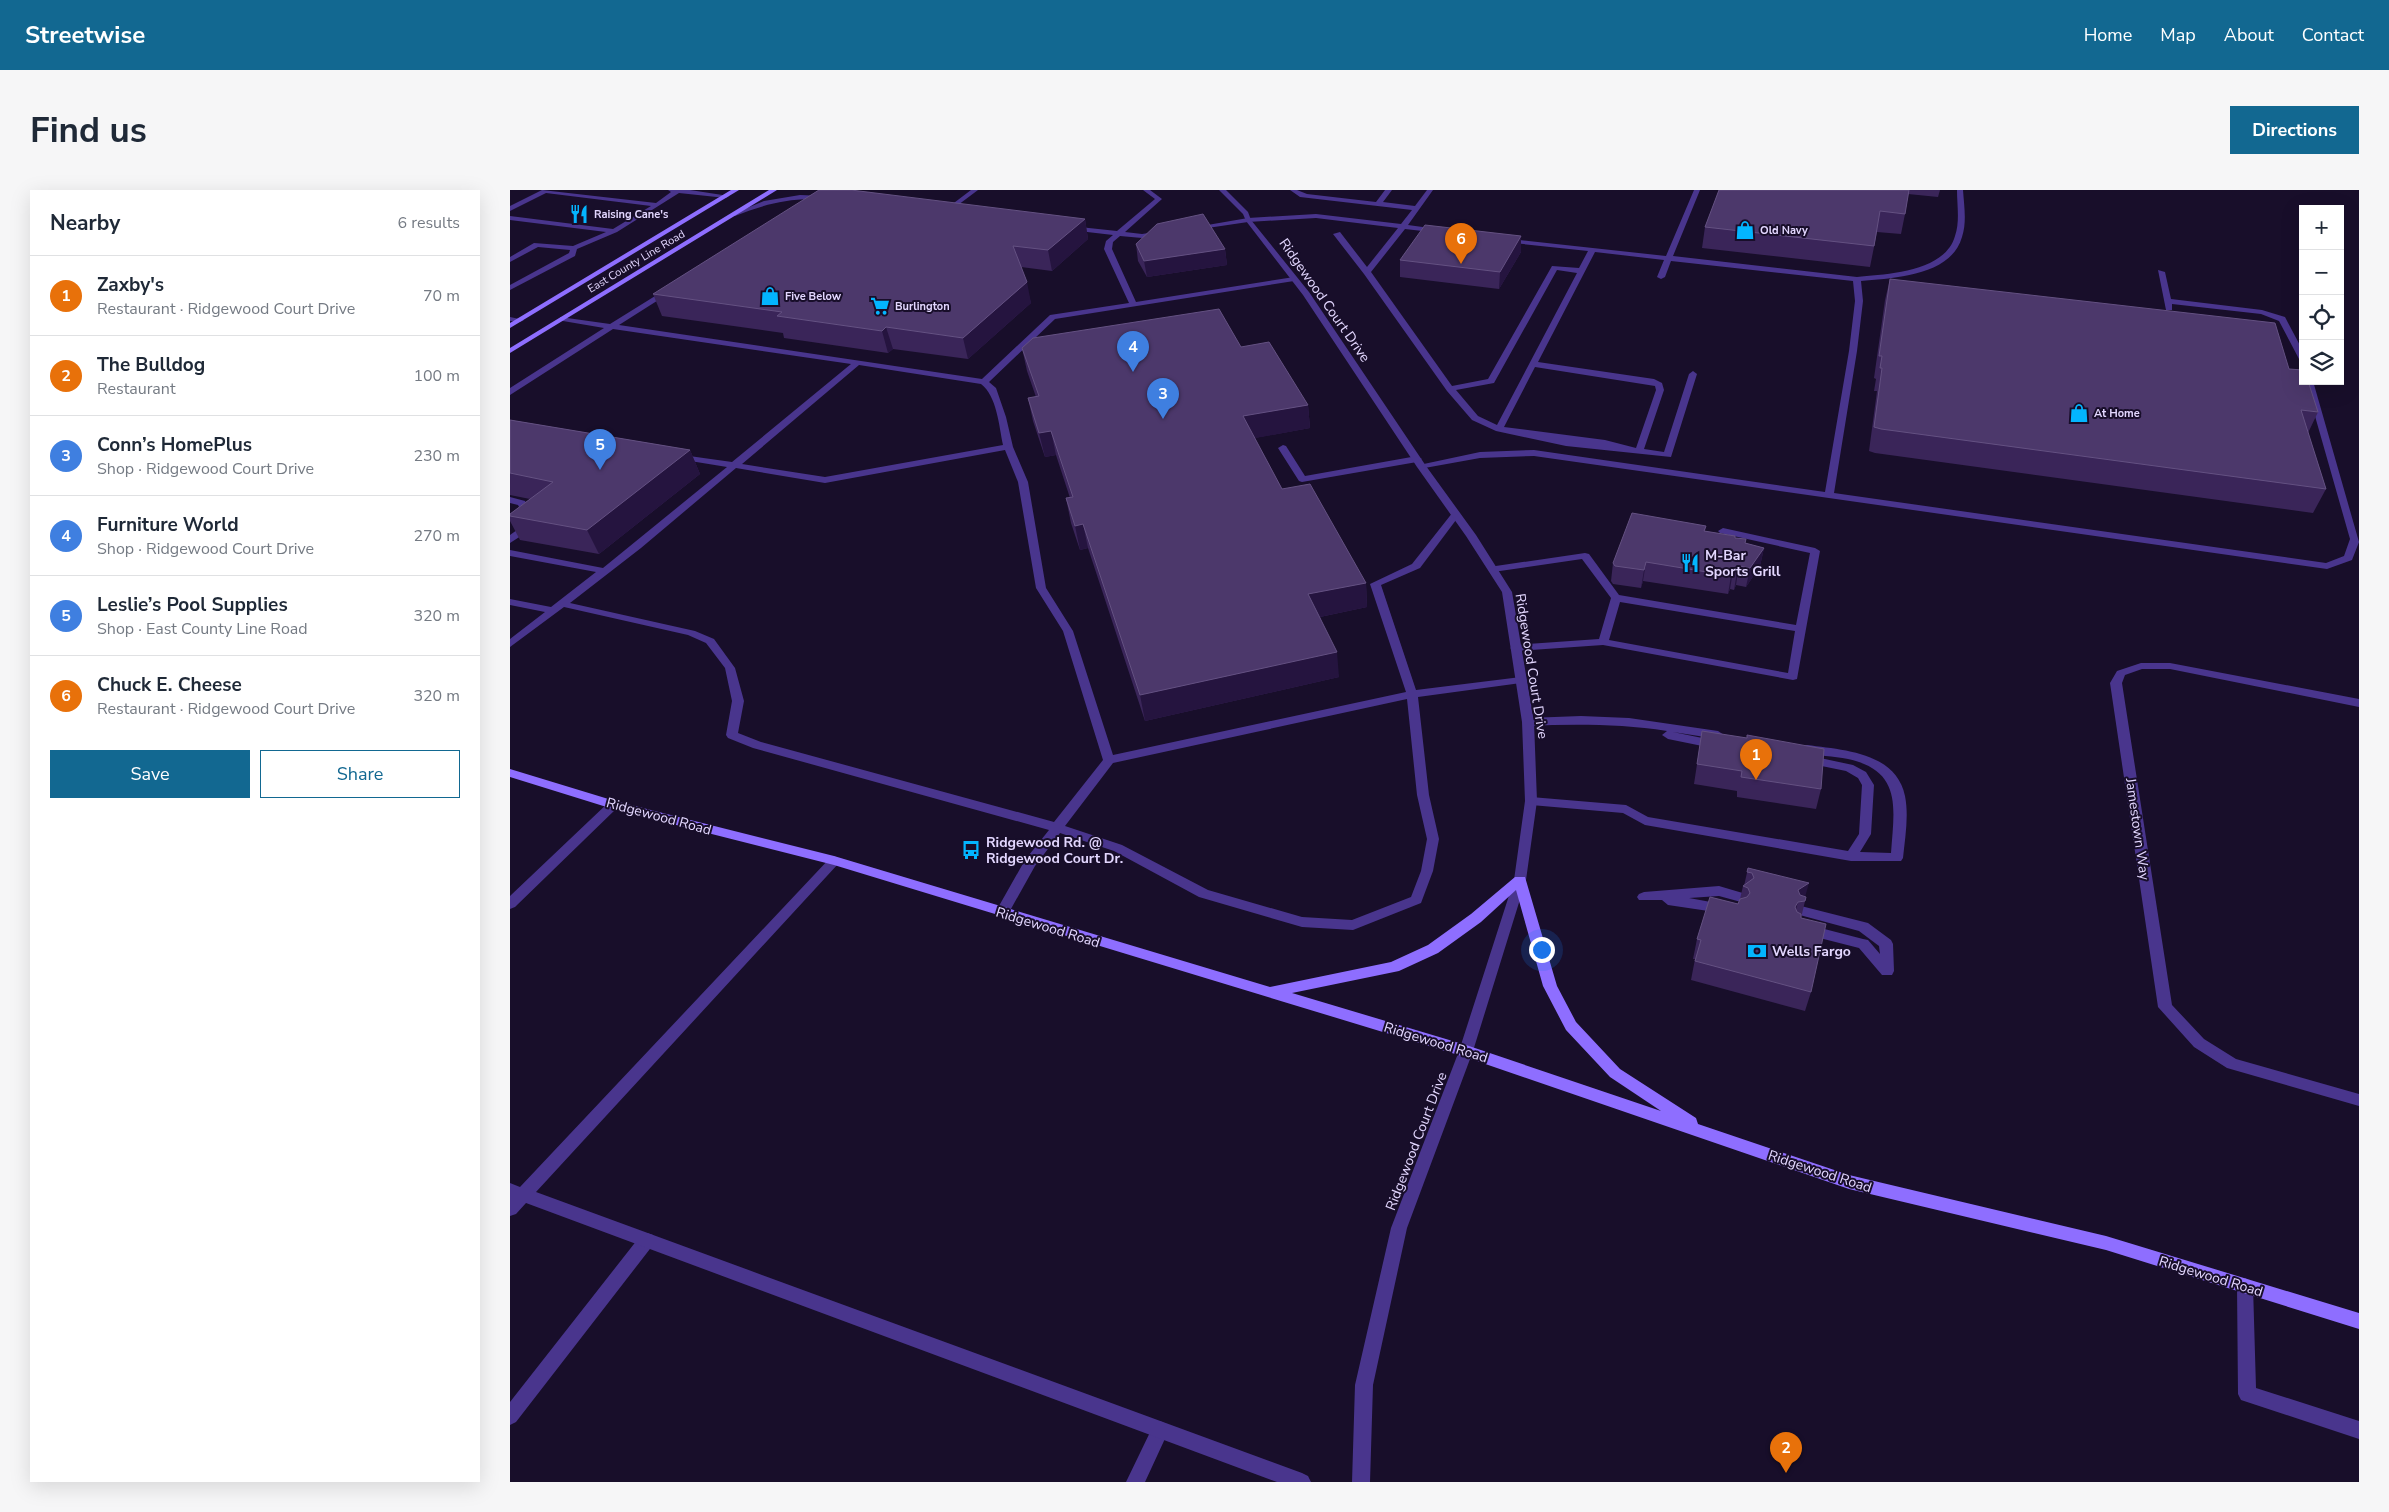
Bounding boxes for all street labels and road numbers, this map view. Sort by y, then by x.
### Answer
street label: East County Line Road [585,226,688,296]
street label: Ridgewood Court Drive [1275,235,1375,366]
street label: Ridgewood Court Drive [1511,592,1552,740]
street label: Jamestown Way [2121,776,2154,882]
street label: Ridgewood Road [604,793,713,840]
street label: Ridgewood Road [993,903,1102,952]
street label: Ridgewood Road [1381,1018,1490,1067]
street label: Ridgewood Court Drive [1381,1069,1452,1213]
street label: Ridgewood Road [1766,1146,1874,1197]
street label: Ridgewood Road [2156,1252,2265,1301]

